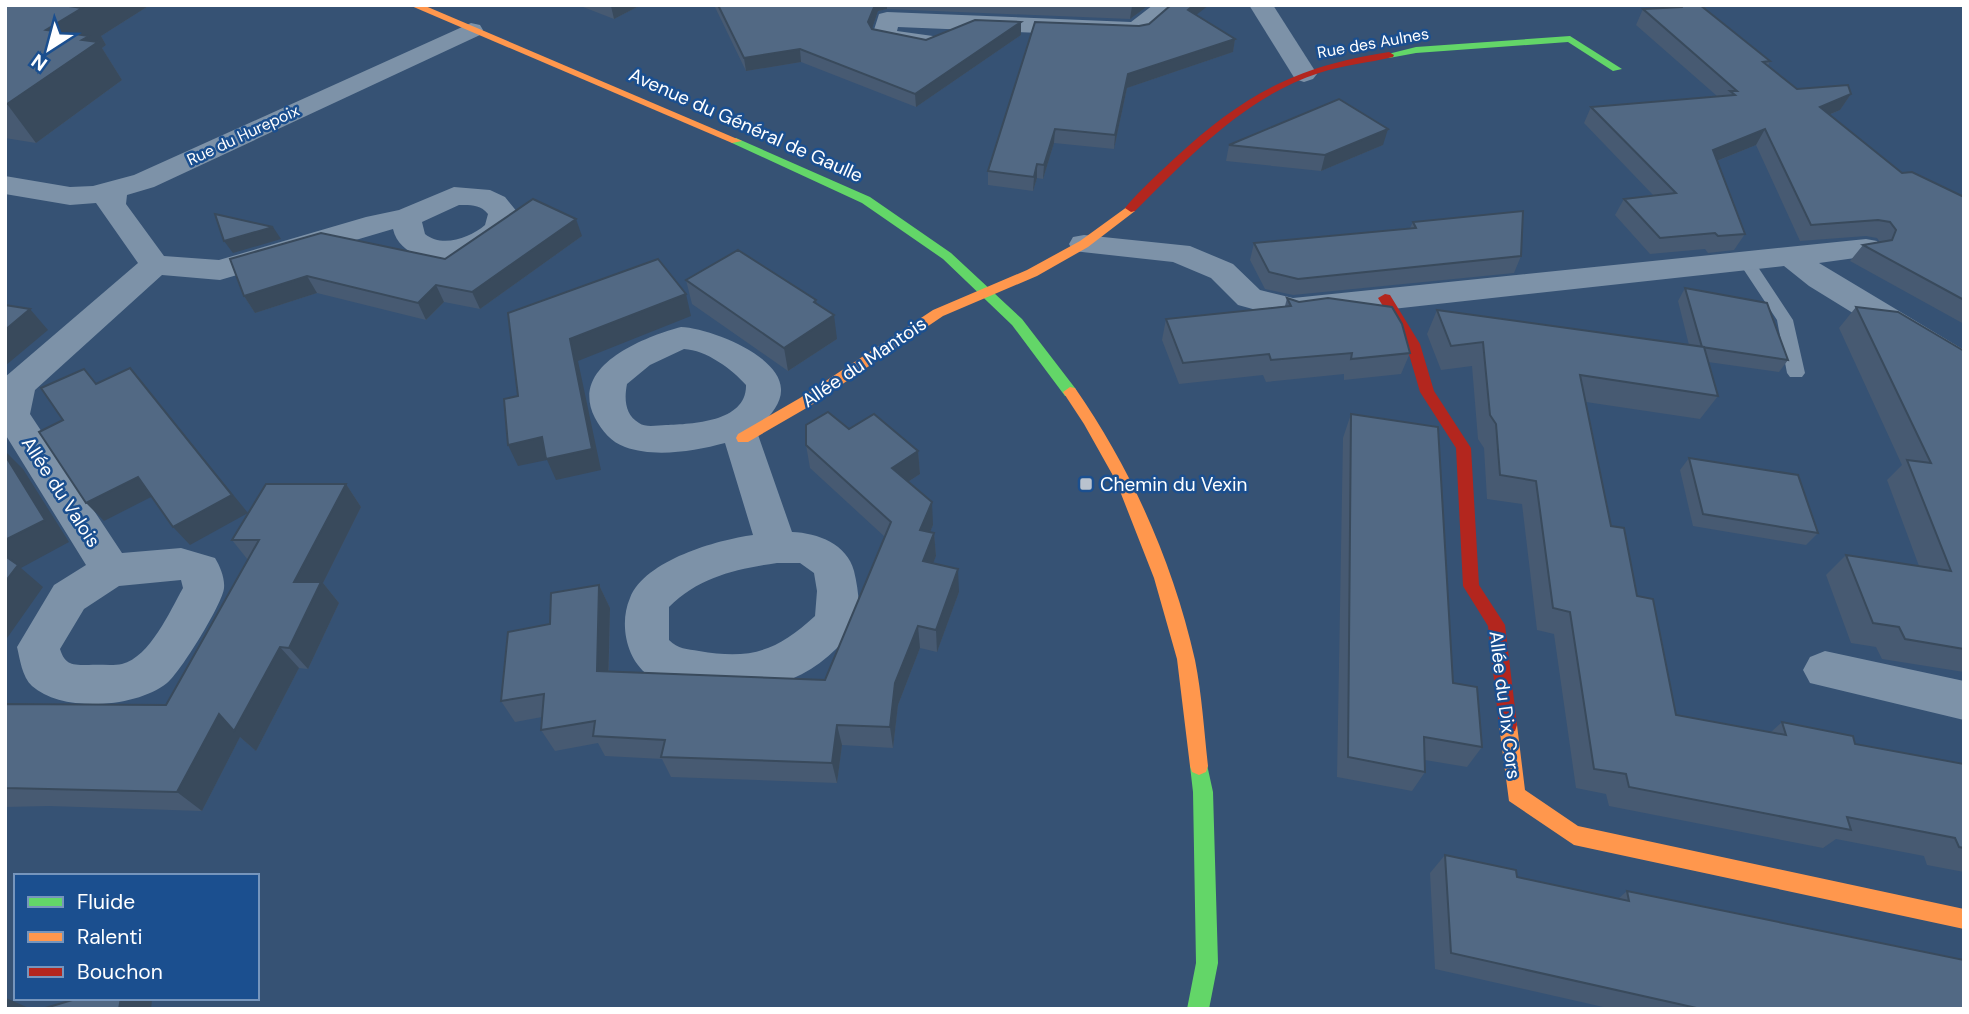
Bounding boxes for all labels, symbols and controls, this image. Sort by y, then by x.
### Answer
north arrow [14,14,84,84]
street label: Rue des Aulnes [1316,23,1430,63]
text: N [26,48,52,77]
street label: Avenue du Général de Gaulle [625,62,867,188]
street label: Rue du Hurepoix [183,100,303,170]
street label: Allée du Mantois [797,311,931,413]
street label: Allée du Valois [16,432,106,552]
place label: Chemin du Vexin [1100,472,1247,497]
marker: Chemin du Vexin [1078,476,1094,492]
street label: Allée du Dix Cors [1484,629,1526,781]
legend [14,874,259,1000]
text: Fluide [77,888,135,916]
text: Ralenti [77,923,143,951]
text: Bouchon [77,958,163,986]

